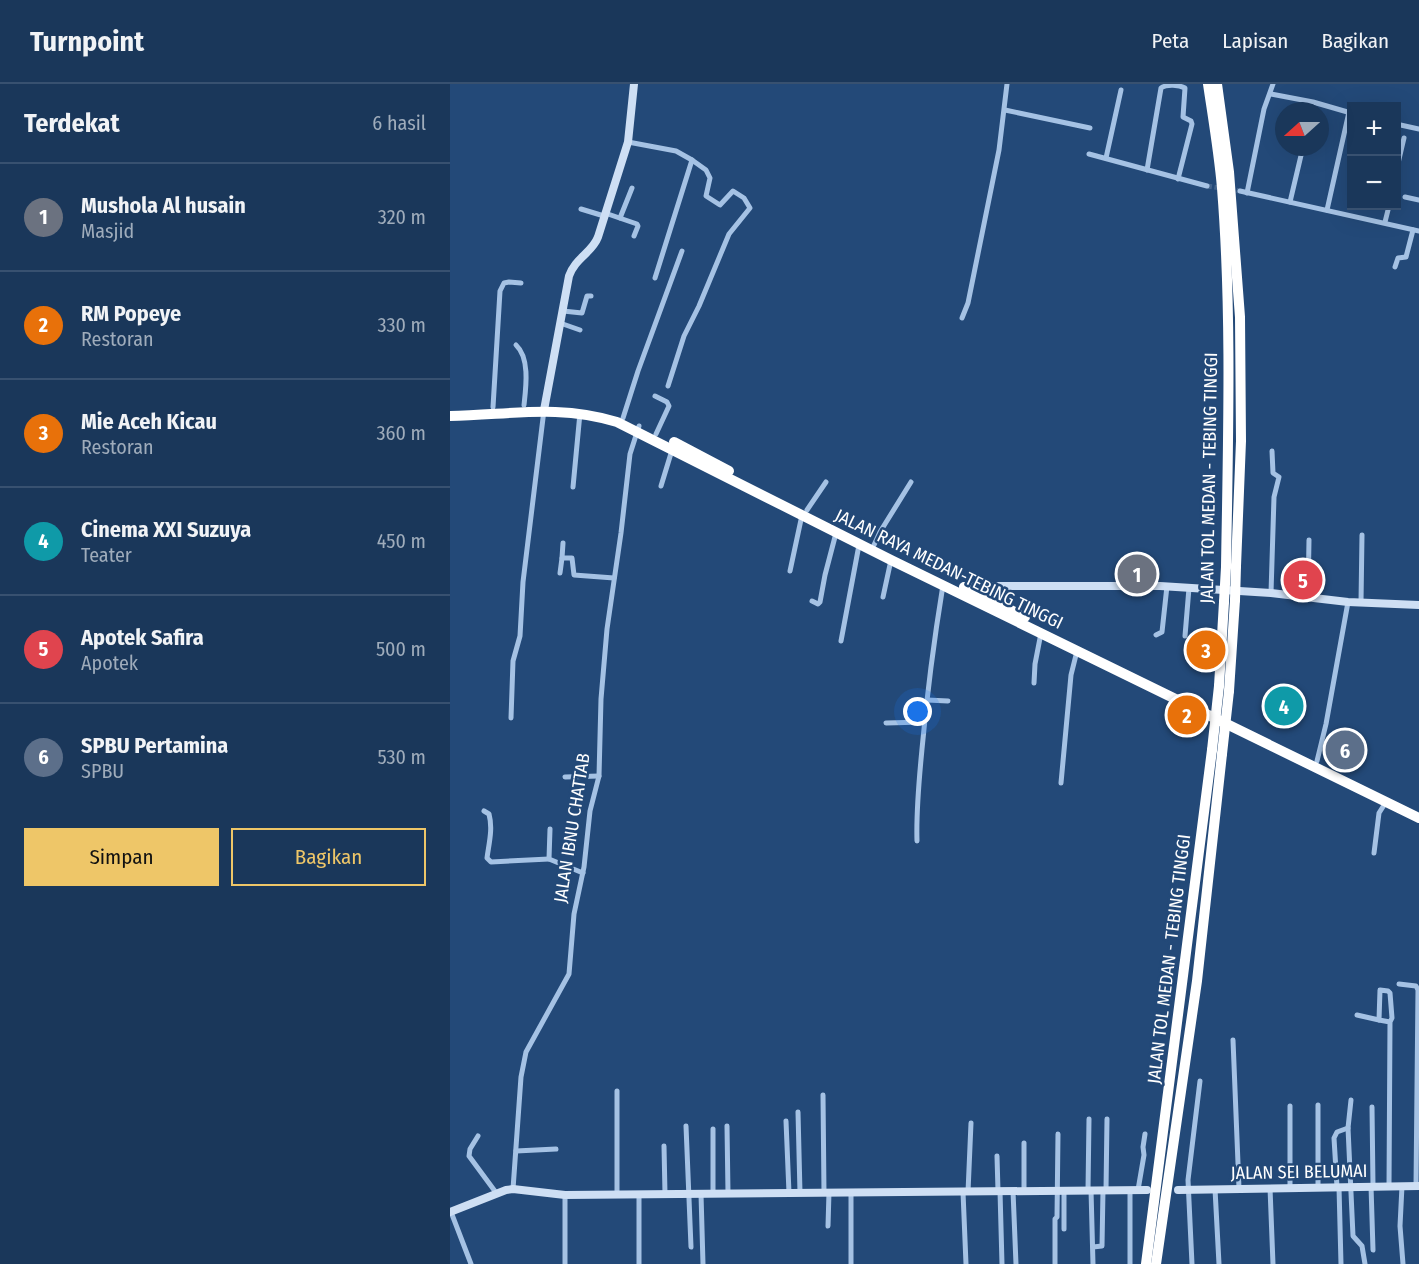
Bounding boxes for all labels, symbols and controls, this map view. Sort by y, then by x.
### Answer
text: Turnpoint [30,25,144,58]
text: Peta [1152,28,1189,54]
text: Lapisan [1222,28,1288,54]
text: Bagikan [1321,28,1389,54]
north arrow [1275,102,1329,156]
map controls [1347,102,1401,210]
button: + [1347,102,1401,156]
text: Terdekat [24,108,120,139]
text: 6 hasil [372,111,426,135]
button: − [1347,156,1401,210]
text: Mushola Al husain [81,192,246,219]
text: 1 [39,205,48,229]
text: 320 m [378,205,426,229]
text: Masjid [81,219,134,243]
text: RM Popeye [81,300,181,327]
text: 2 [39,313,48,337]
text: 330 m [377,313,426,337]
text: Restoran [81,327,153,351]
street label: JALAN TOL MEDAN - TEBING TINGGI [1196,352,1222,604]
text: Mie Aceh Kicau [81,408,217,435]
text: 3 [39,421,48,445]
text: 360 m [377,421,426,445]
text: Restoran [81,435,153,459]
street label: JALAN RAYA MEDAN-TEBING TINGGI [831,504,1067,634]
text: Cinema XXI Suzuya [81,516,251,543]
text: 4 [38,529,49,553]
text: 450 m [377,529,426,553]
text: Teater [81,543,132,567]
pin: 1 [1118,552,1156,596]
pin: 5 [1284,558,1322,602]
text: Apotek Safira [81,624,204,651]
pin: 3 [1186,628,1226,672]
text: 5 [39,637,48,661]
text: 500 m [376,637,426,661]
text: Apotek [81,651,138,675]
pin: 4 [1264,684,1304,728]
pin: 2 [1168,692,1206,738]
your location [903,697,932,726]
pin: 6 [1326,728,1364,772]
text: SPBU Pertamina [81,732,228,759]
text: 6 [38,745,49,769]
text: 530 m [377,745,426,769]
street label: JALAN IBNU CHATTAB [549,752,595,904]
text: SPBU [81,759,124,783]
button: Simpan [24,828,219,886]
button: Bagikan [231,828,426,886]
street label: JALAN TOL MEDAN - TEBING TINGGI [1143,833,1195,1085]
street label: JALAN SEI BELUMAI [1230,1160,1368,1184]

